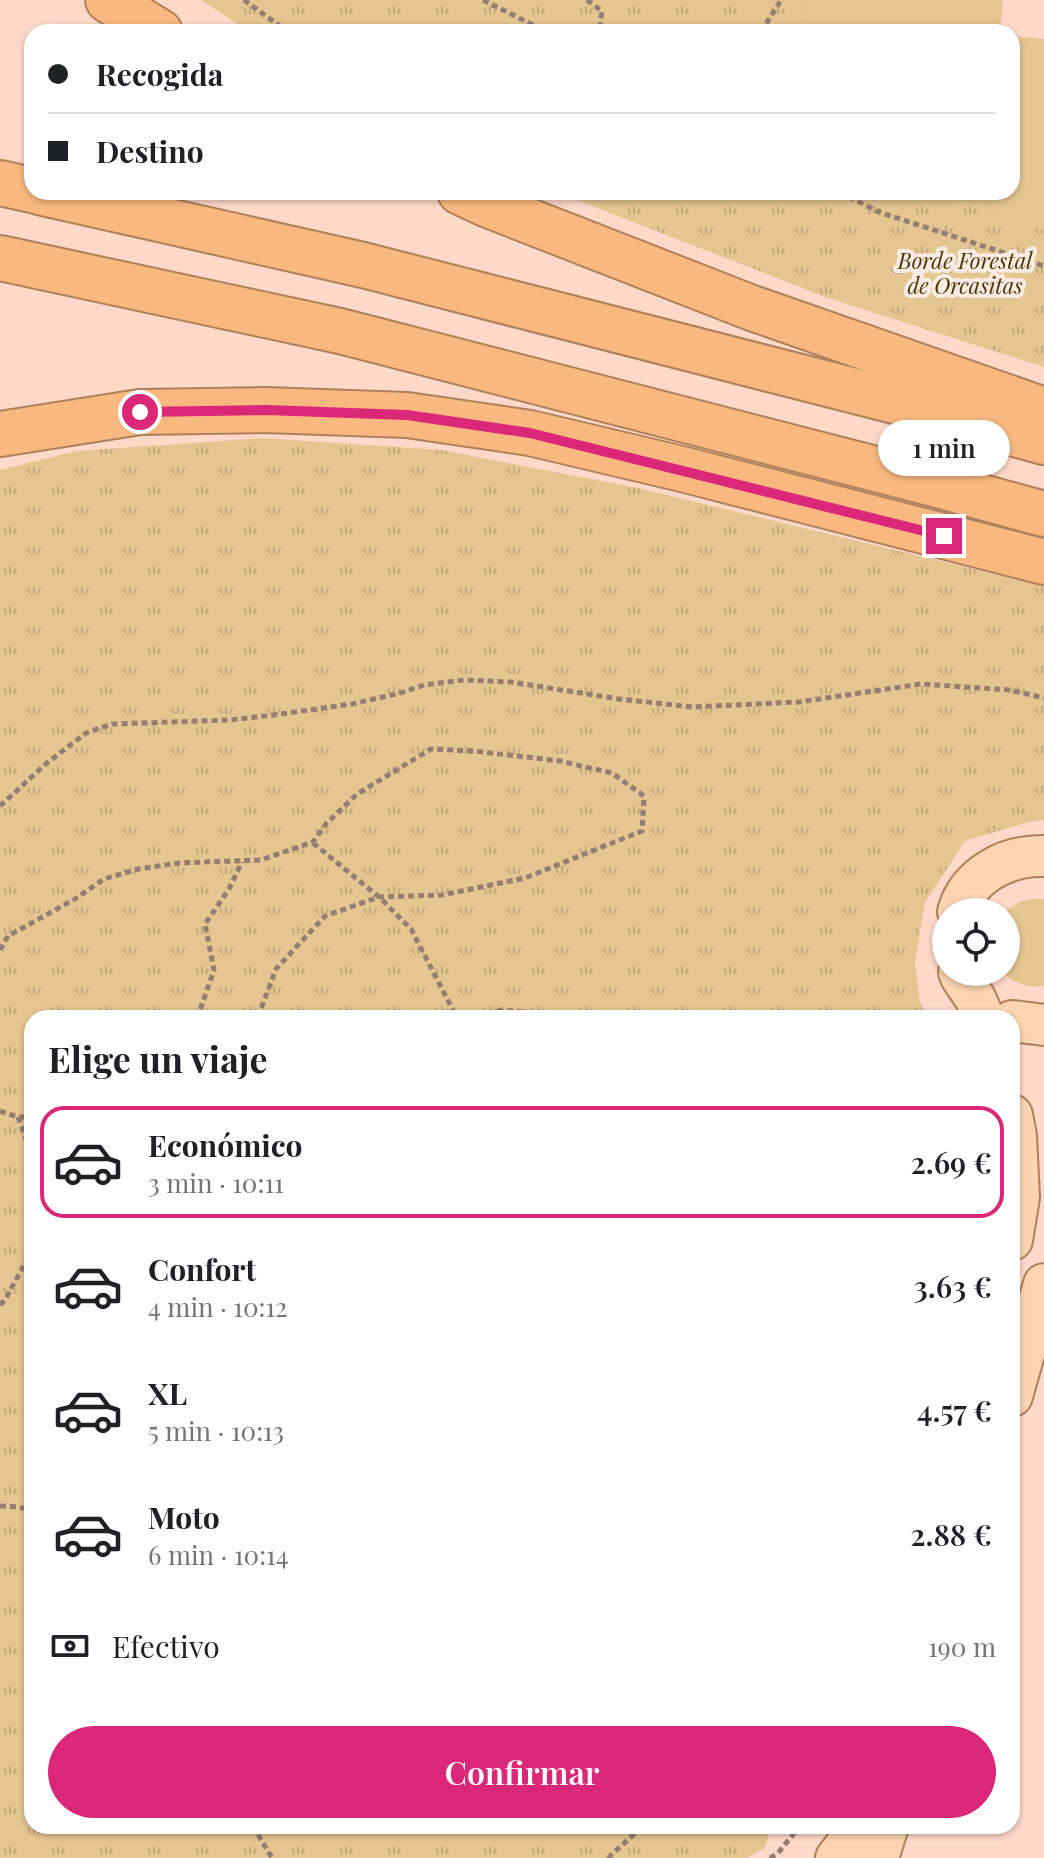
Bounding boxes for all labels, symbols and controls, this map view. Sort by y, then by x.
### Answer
text: Recogida [96,54,223,94]
text: Destino [96,131,204,171]
park label: Borde Forestal de Orcasitas [897,245,1033,300]
route start [122,394,158,430]
callout: 1 min [878,420,1010,476]
text: 1 min [912,430,976,465]
route end [926,518,962,554]
map controls [932,898,1020,986]
button: locate [932,898,1020,986]
text: Elige un viaje [48,1034,268,1082]
text: Económico [148,1125,303,1165]
icon: car [52,1126,124,1198]
text: 2.69 € [910,1142,992,1182]
text: 3 min · 10:11 [148,1165,284,1200]
text: Confort [148,1249,256,1289]
icon: car [52,1250,124,1322]
text: 3.63 € [913,1266,992,1306]
text: 4 min · 10:12 [148,1289,288,1324]
text: XL [148,1373,187,1413]
icon: car [52,1374,124,1446]
text: 4.57 € [917,1390,992,1430]
text: 5 min · 10:13 [148,1413,284,1448]
text: Moto [148,1497,220,1537]
icon: car [52,1498,124,1570]
text: 2.88 € [910,1514,992,1554]
text: 6 min · 10:14 [148,1537,289,1572]
icon: cash [48,1624,92,1668]
text: Efectivo [112,1626,220,1666]
text: 190 m [928,1629,996,1664]
button: Confirmar [48,1726,996,1818]

